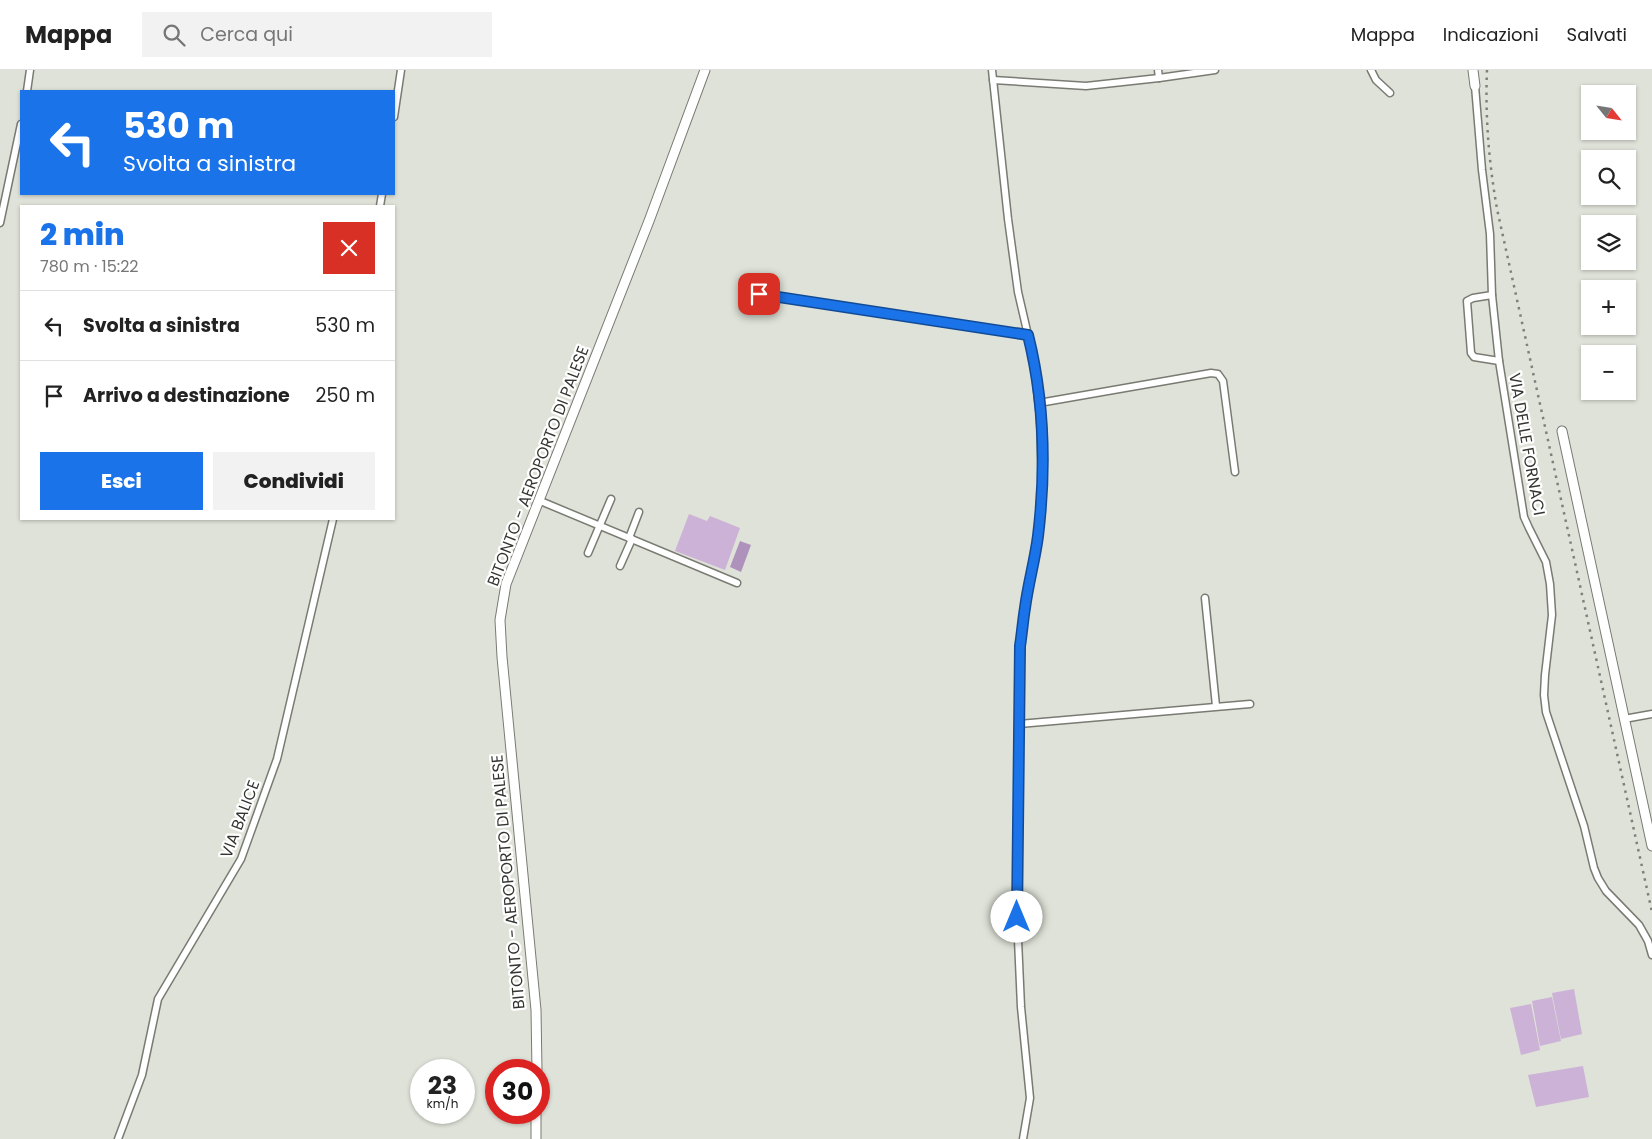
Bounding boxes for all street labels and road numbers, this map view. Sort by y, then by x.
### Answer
street label: BITONTO - AEROPORTO DI PALESE [481,343,595,589]
street label: VIA DELLE FORNACI [1503,371,1551,517]
street label: BITONTO - AEROPORTO DI PALESE [485,754,531,1010]
street label: VIA BALICE [215,777,265,861]

